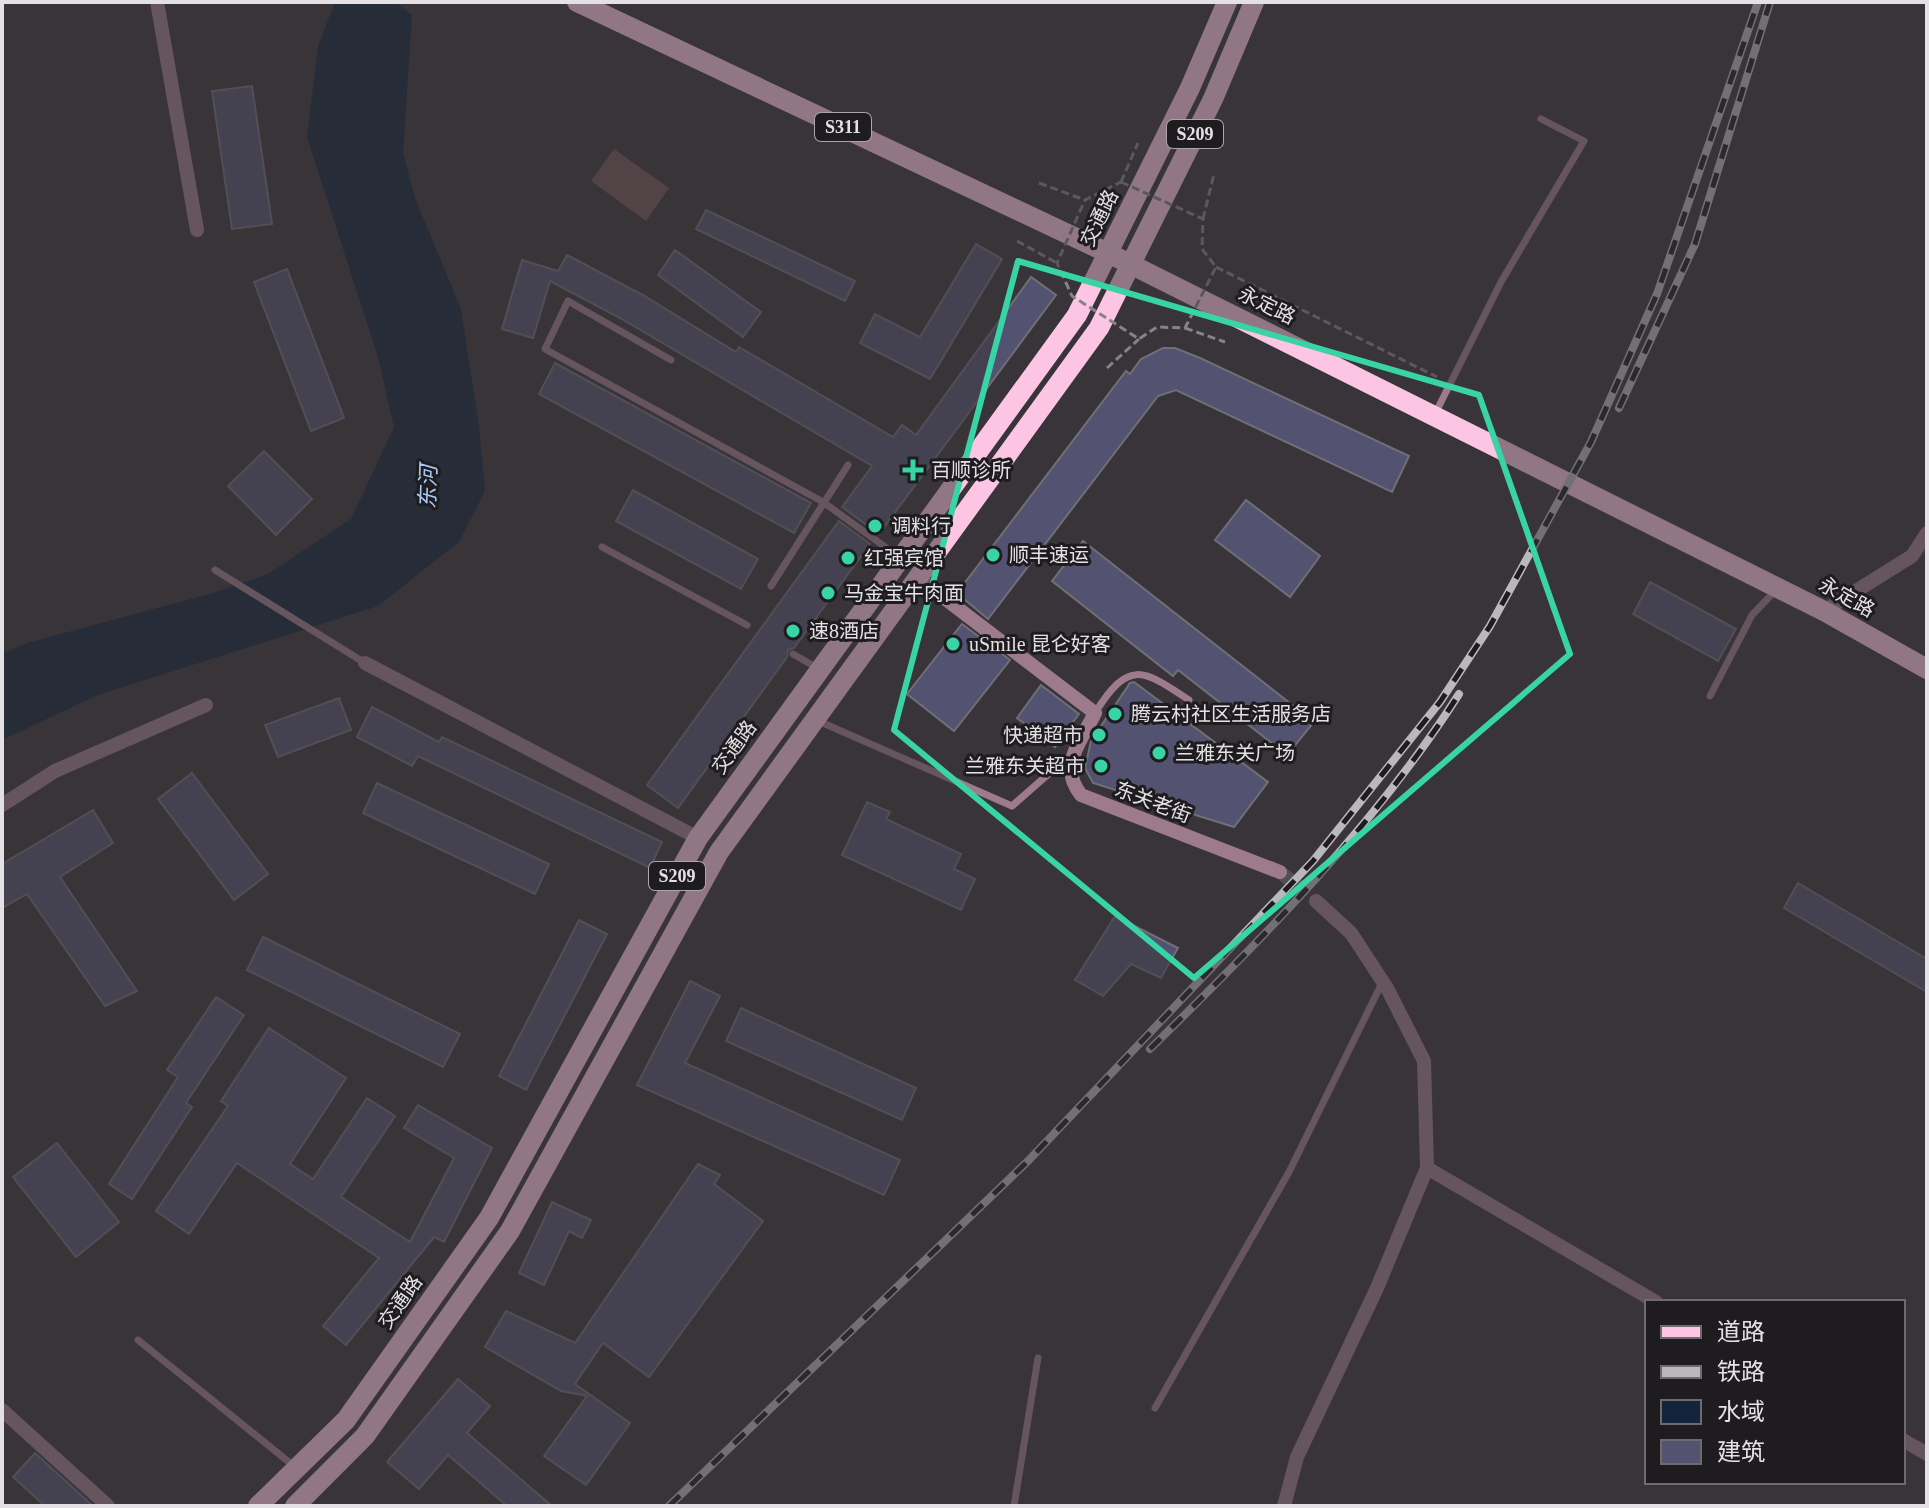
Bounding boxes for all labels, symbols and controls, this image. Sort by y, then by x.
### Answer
road number: S311 [815,113,871,141]
road number: S209 [1167,120,1223,148]
street label: 交通路 [1076,186,1122,250]
street label: 永定路 [1235,282,1299,328]
marker: 百顺诊所 [902,459,924,481]
place label: 百顺诊所 [931,459,1011,481]
water label: 东河 [415,461,441,509]
place label: 调料行 [891,515,951,537]
marker: 调料行 [866,517,884,535]
place label: 顺丰速运 [1009,544,1089,566]
marker: 顺丰速运 [984,546,1002,564]
place label: 红强宾馆 [864,547,944,569]
marker: 红强宾馆 [839,549,857,567]
street label: 永定路 [1815,573,1879,621]
place label: 马金宝牛肉面 [844,582,964,604]
marker: 马金宝牛肉面 [819,584,837,602]
place label: 速8酒店 [809,620,879,642]
marker: 速8酒店 [784,622,802,640]
place label: uSmile 昆仑好客 [969,633,1111,655]
marker: uSmile 昆仑好客 [944,635,962,653]
place label: 腾云村社区生活服务店 [1131,703,1331,725]
marker: 腾云村社区生活服务店 [1106,705,1124,723]
street label: 交通路 [707,716,761,778]
place label: 快递超市 [1003,724,1083,746]
marker: 快递超市 [1090,726,1108,744]
place label: 兰雅东关广场 [1175,742,1295,764]
marker: 兰雅东关广场 [1150,744,1168,762]
place label: 兰雅东关超市 [965,755,1085,777]
marker: 兰雅东关超市 [1092,757,1110,775]
street label: 东关老街 [1112,777,1194,827]
road number: S209 [649,862,705,890]
street label: 交通路 [374,1271,426,1333]
legend [1645,1300,1905,1484]
text: 道路 [1717,1319,1765,1345]
text: 铁路 [1717,1359,1765,1385]
text: 水域 [1717,1399,1765,1425]
text: 建筑 [1717,1439,1765,1465]

